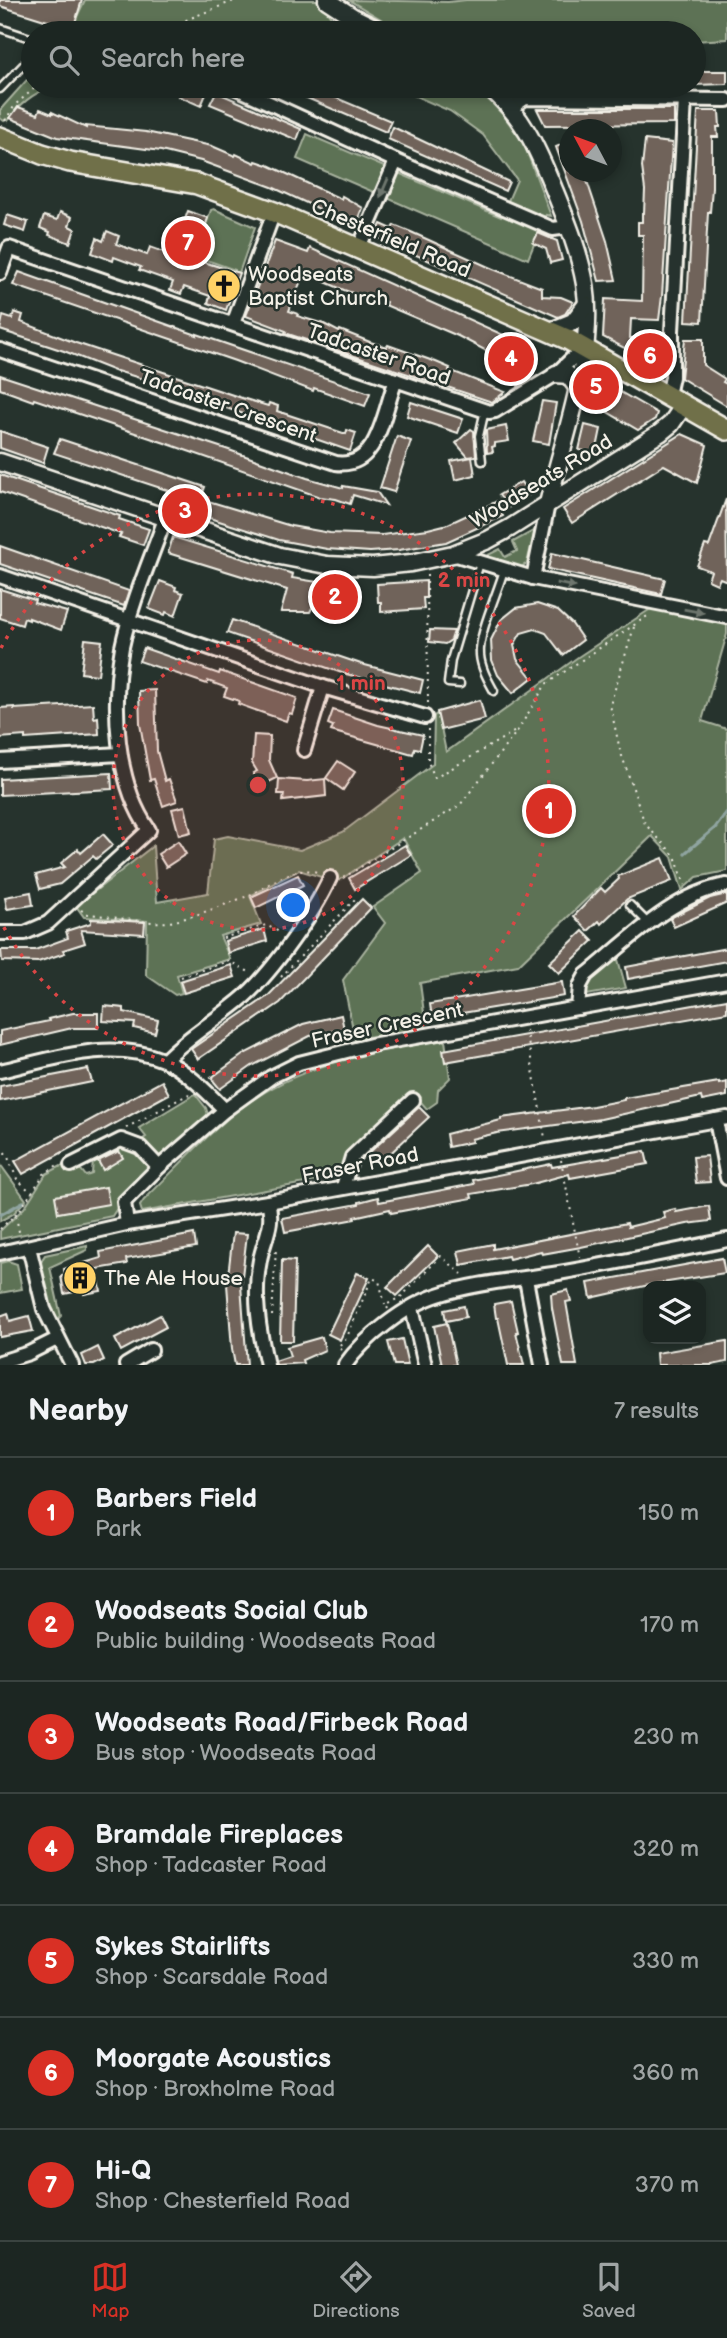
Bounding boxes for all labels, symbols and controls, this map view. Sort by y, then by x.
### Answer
search box [21,21,706,98]
icon: search [45,41,83,79]
text: Search here [101,44,245,75]
north arrow [559,119,622,182]
one-way arrow [378,178,390,198]
street label: Chesterfield Road [307,194,474,283]
pin: 7 [165,217,211,269]
place label: Woodseats Baptist Church [248,262,388,311]
church icon: Woodseats Baptist Church [205,267,243,305]
street label: Tadcaster Road [304,318,454,391]
pin: 6 [627,330,673,382]
pin: 4 [488,333,534,385]
pin: 5 [573,361,619,413]
street label: Tadcaster Crescent [136,364,320,449]
street label: Woodseats Road [466,429,617,534]
pin: 3 [162,485,208,537]
text: 2 min [437,568,491,593]
pin: 2 [312,571,358,623]
one-way arrow [555,579,577,590]
one-way arrow [684,606,706,617]
text: 1 min [336,671,386,696]
centre of rings [246,773,270,797]
pin: 1 [526,785,572,837]
your location [276,888,310,922]
street label: Fraser Crescent [309,997,466,1054]
street label: Fraser Road [300,1142,421,1189]
building icon: The Ale House [61,1259,99,1297]
place label: The Ale House [104,1266,243,1291]
map controls [643,1281,706,1344]
button: layers [643,1281,706,1344]
text: Nearby [28,1393,128,1429]
text: 7 results [614,1397,699,1425]
text: Barbers Field [95,1484,257,1515]
text: 1 [46,1499,56,1527]
text: 150 m [638,1499,699,1527]
text: Park [95,1515,141,1543]
text: Woodseats Social Club [95,1596,368,1627]
text: 2 [44,1611,58,1639]
text: 170 m [640,1611,699,1639]
text: Public building · Woodseats Road [95,1627,436,1655]
text: Woodseats Road/Firbeck Road [95,1708,468,1739]
text: 3 [44,1723,58,1751]
text: 230 m [633,1723,699,1751]
text: Bus stop · Woodseats Road [95,1739,376,1767]
text: Bramdale Fireplaces [95,1820,343,1851]
text: 4 [44,1835,58,1863]
text: 320 m [633,1835,699,1863]
text: Shop · Tadcaster Road [95,1851,327,1879]
text: Sykes Stairlifts [95,1932,270,1963]
text: 5 [44,1947,58,1975]
text: 330 m [632,1947,699,1975]
text: Shop · Scarsdale Road [95,1963,328,1991]
text: Moorgate Acoustics [95,2044,331,2075]
text: 6 [44,2059,58,2087]
text: 360 m [632,2059,699,2087]
text: Shop · Broxholme Road [95,2075,335,2103]
text: Hi-Q [95,2156,151,2187]
text: 7 [45,2171,57,2199]
text: 370 m [635,2171,699,2199]
text: Shop · Chesterfield Road [95,2187,350,2215]
tab: Map [91,2258,130,2323]
tab: Directions [312,2258,400,2323]
tab: Saved [582,2258,636,2323]

